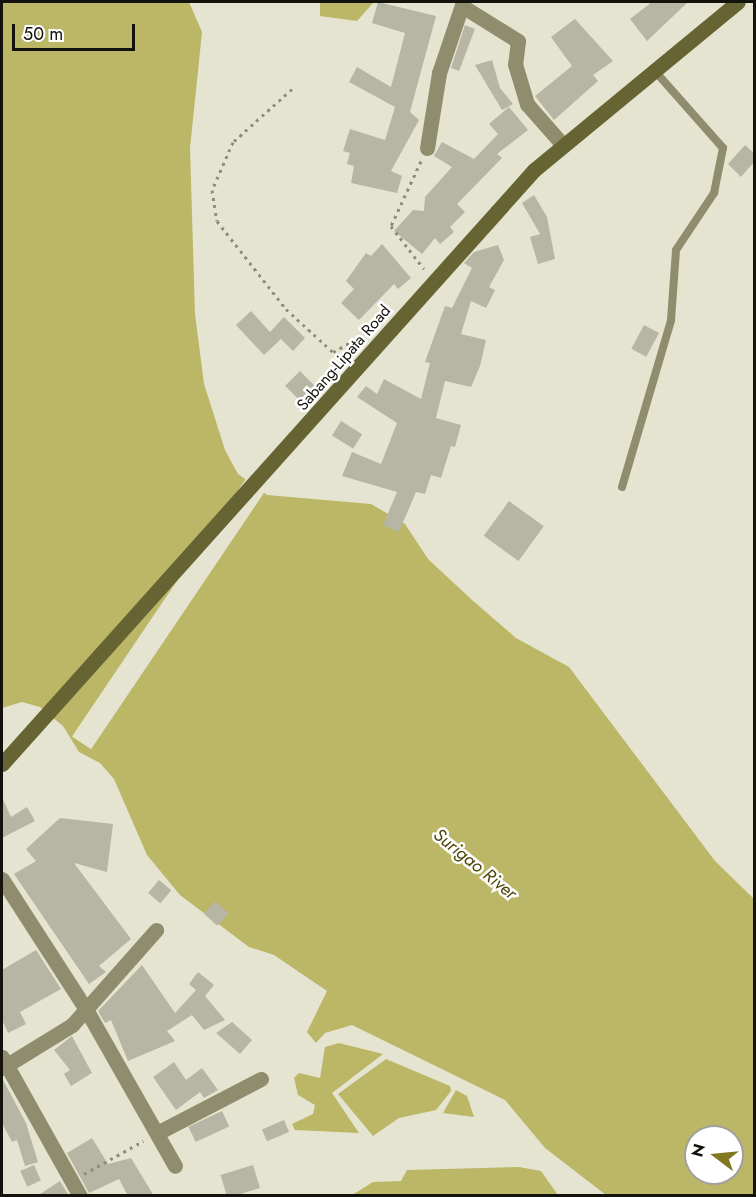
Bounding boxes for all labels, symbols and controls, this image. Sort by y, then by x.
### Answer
scale bar [15,12,138,50]
text: 50 m [23,21,63,47]
street label: Sabang-Lipata Road [293,301,395,415]
water label: Surigao River [429,824,521,904]
north arrow [684,1125,744,1185]
text: N [685,1141,711,1160]

